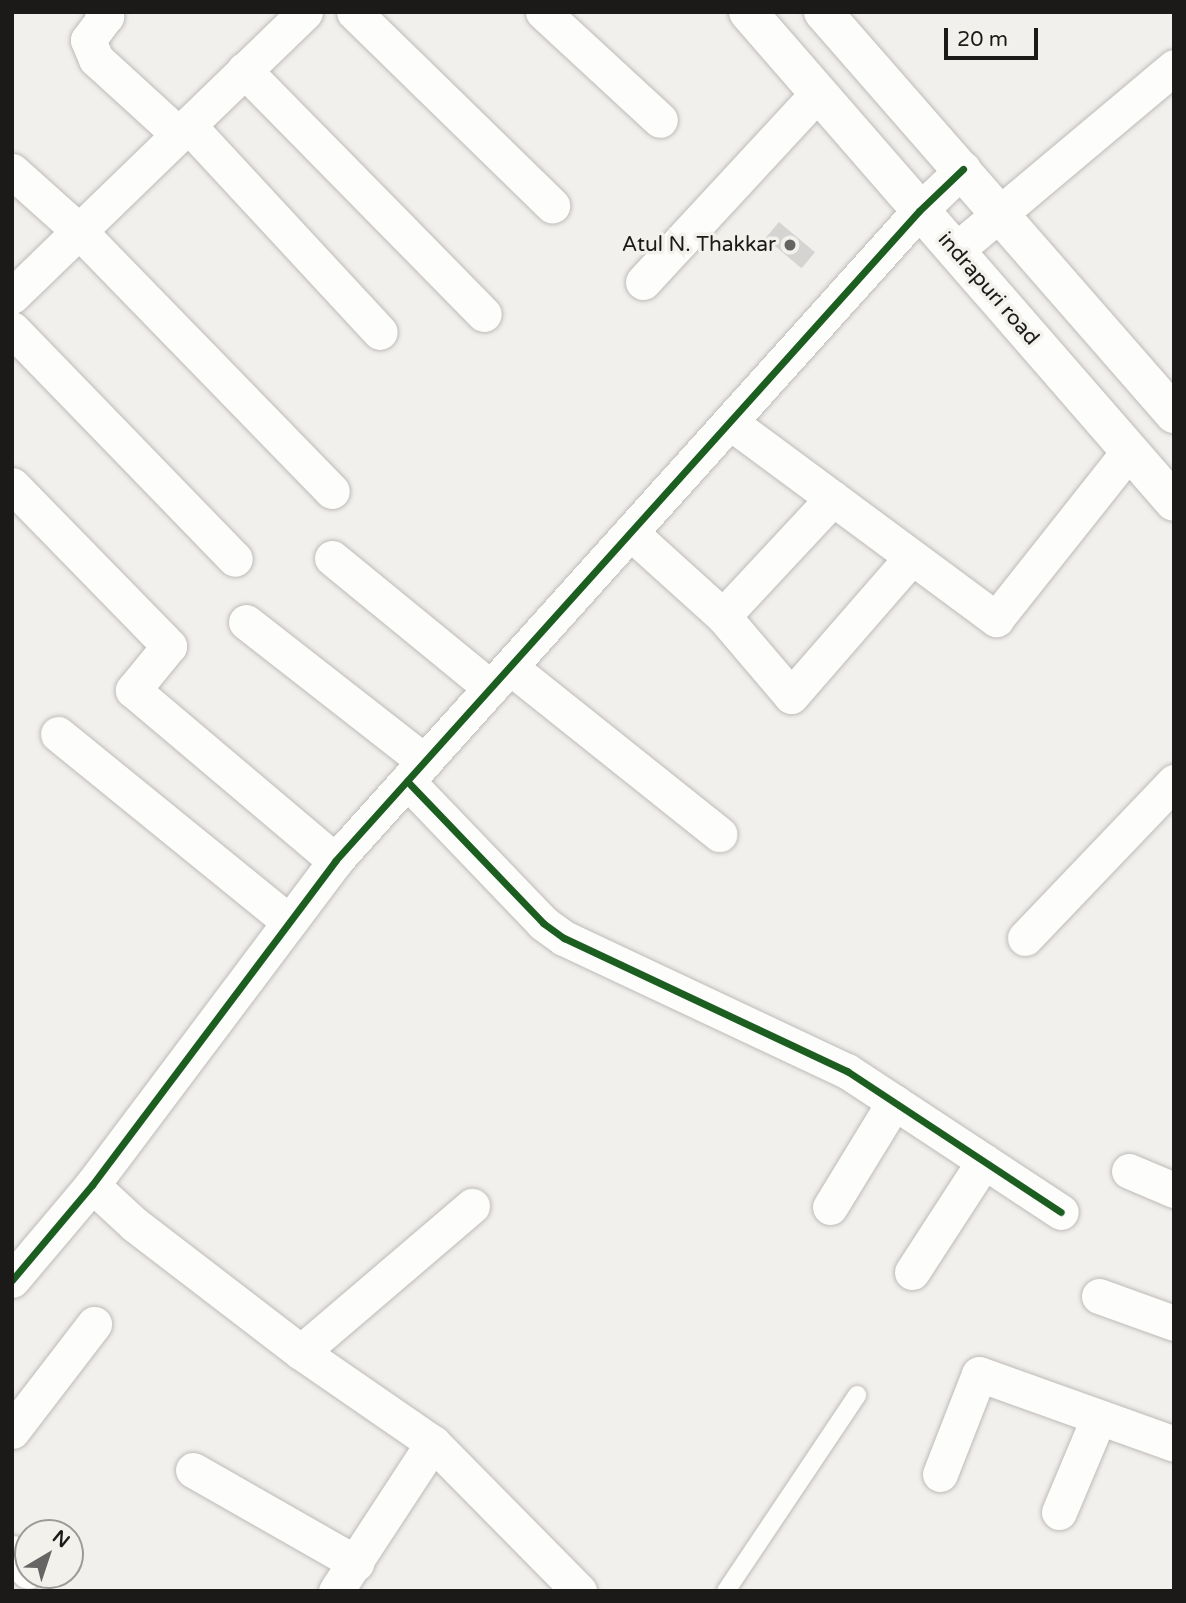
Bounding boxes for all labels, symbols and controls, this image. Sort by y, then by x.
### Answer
scale bar [948,14,1042,58]
text: 20 m [957,27,1008,52]
street label: indrapuri road [932,227,1044,351]
place label: Atul N. Thakkar [622,232,776,258]
marker: Atul N. Thakkar [782,237,798,253]
north arrow [14,1519,84,1589]
text: N [48,1526,74,1553]

